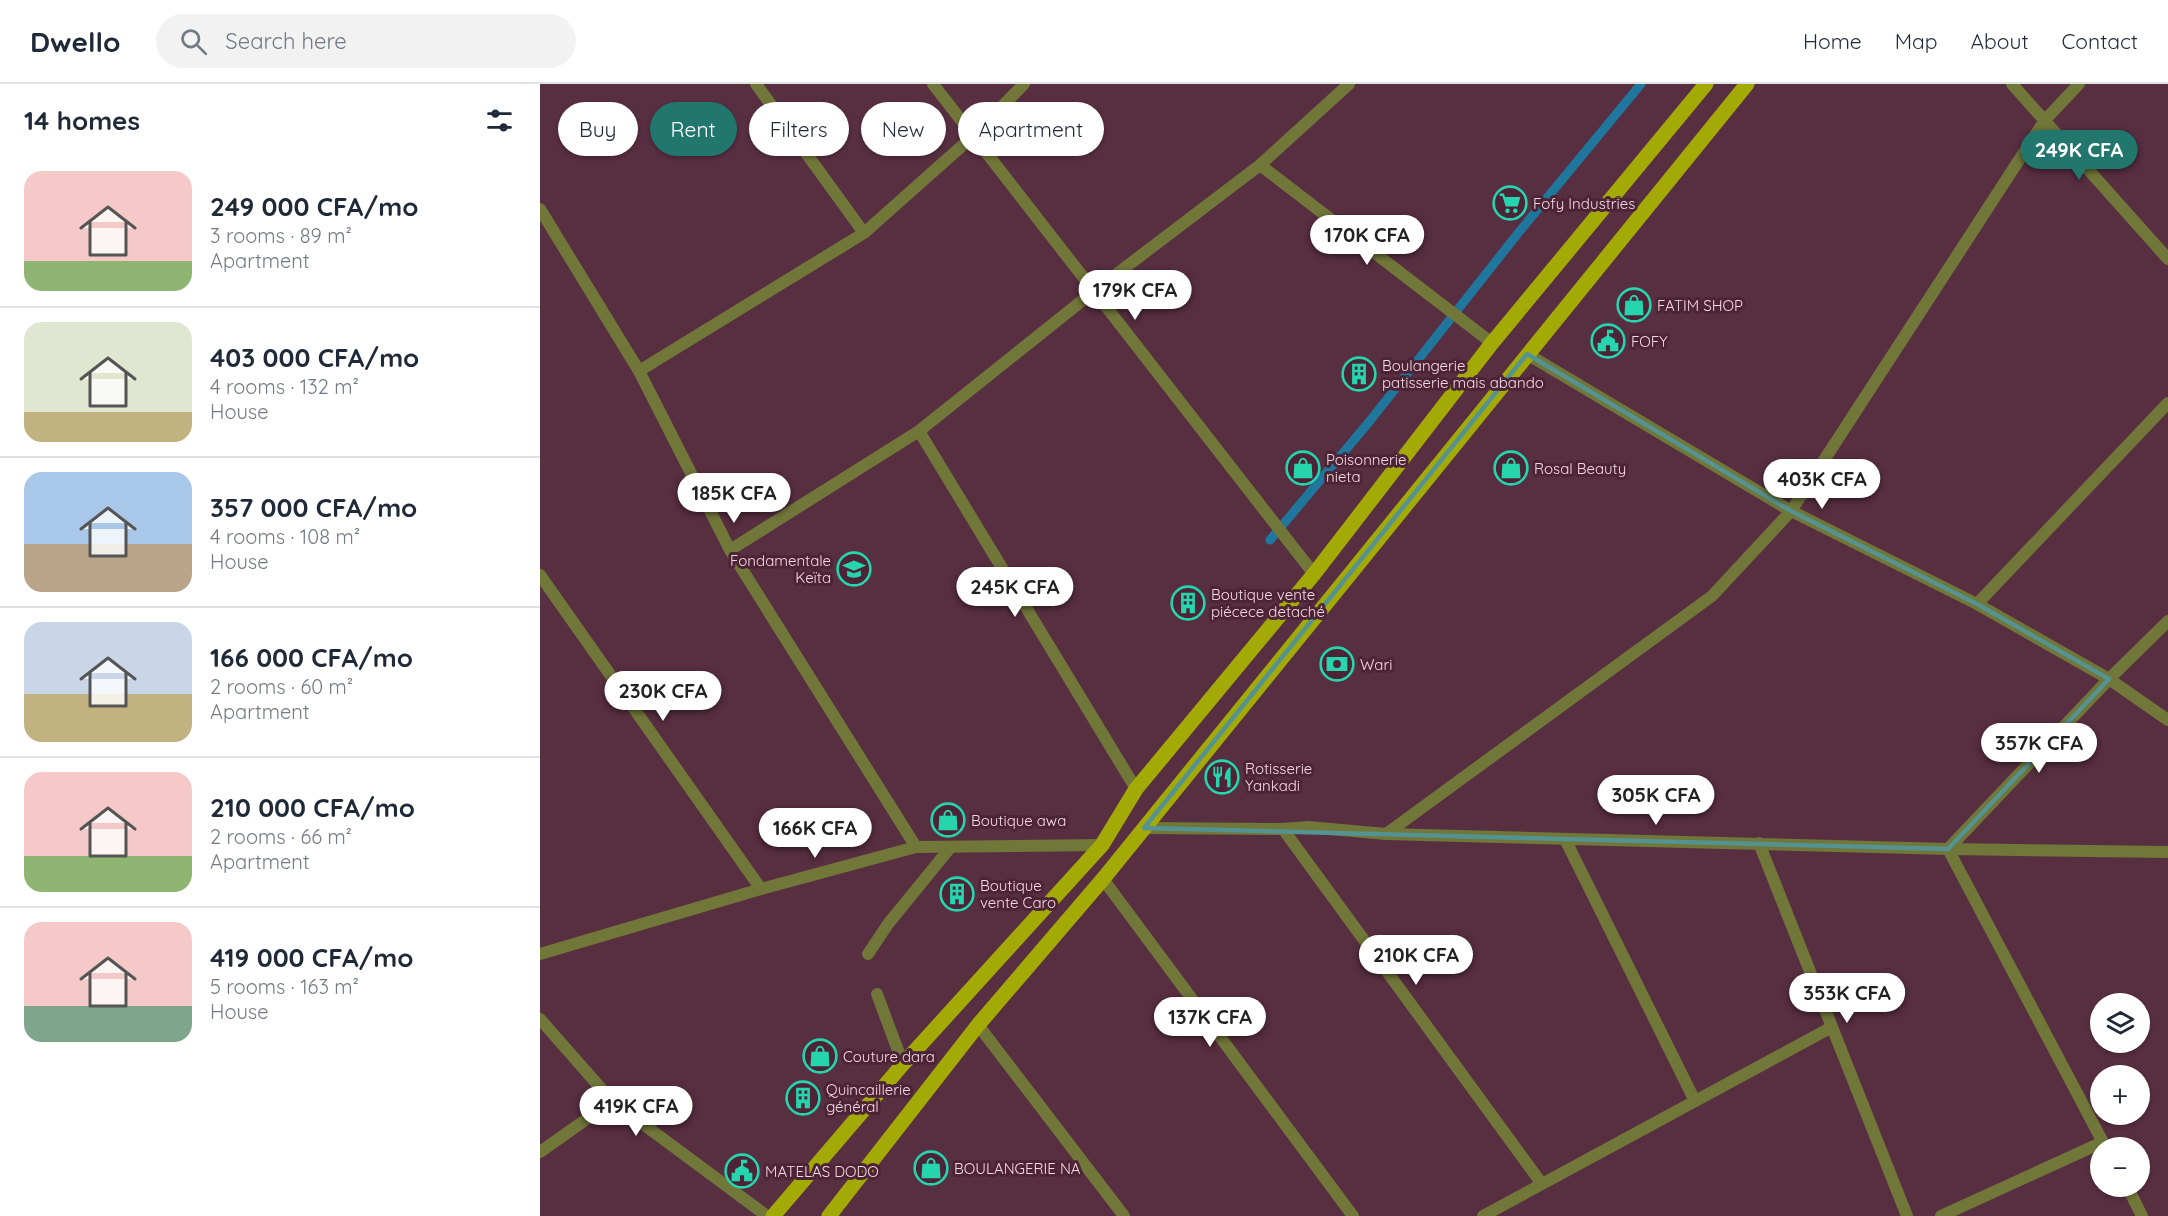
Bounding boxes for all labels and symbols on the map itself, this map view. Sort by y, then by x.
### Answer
pin: 249K CFA [2017,130,2141,181]
supermarket icon: Fofy Industries [1492,185,1528,221]
place label: Fofy Industries [1533,194,1635,213]
pin: 170K CFA [1305,215,1429,266]
pin: 179K CFA [1073,270,1197,321]
shop icon: FATIM SHOP [1616,287,1652,323]
place label: FATIM SHOP [1657,296,1743,315]
public building icon: FOFY [1590,323,1626,359]
place label: FOFY [1631,332,1668,351]
building icon: Boulangerie patisserie mais abando [1341,356,1377,392]
place label: Boulangerie patisserie mais abando [1382,356,1544,392]
shop icon: Poisonnerie nieta [1285,450,1321,486]
place label: Poisonnerie nieta [1326,450,1406,486]
shop icon: Rosal Beauty [1493,450,1529,486]
place label: Rosal Beauty [1534,459,1626,478]
pin: 403K CFA [1760,459,1884,510]
pin: 185K CFA [672,473,796,524]
place label: Fondamentale Keïta [730,551,831,587]
school or university icon: Fondamentale Keïta [836,551,872,587]
pin: 245K CFA [953,567,1077,618]
building icon: Boutique vente piécece detaché [1170,585,1206,621]
place label: Boutique vente piécece detaché [1211,585,1325,621]
bank icon: Wari [1319,646,1355,682]
place label: Wari [1360,655,1392,674]
pin: 230K CFA [601,671,725,722]
pin: 357K CFA [1977,723,2101,774]
restaurant icon: Rotisserie Yankadi [1204,759,1240,795]
place label: Rotisserie Yankadi [1245,759,1312,795]
pin: 305K CFA [1594,775,1718,826]
shop icon: Boutique awa [930,802,966,838]
pin: 166K CFA [753,808,877,859]
place label: Boutique awa [971,811,1066,830]
building icon: Boutique vente Caro [939,876,975,912]
place label: Boutique vente Caro [980,876,1056,912]
pin: 210K CFA [1354,935,1478,986]
pin: 353K CFA [1785,973,1909,1024]
pin: 137K CFA [1148,997,1272,1048]
shop icon: Couture dara [802,1038,838,1074]
place label: Couture dara [843,1047,935,1066]
building icon: Quincaillerie général [785,1080,821,1116]
place label: Quincaillerie général [826,1080,911,1116]
pin: 419K CFA [574,1086,698,1137]
shop icon: BOULANGERIE NA [913,1150,949,1186]
public building icon: MATELAS DODO [724,1153,760,1189]
place label: BOULANGERIE NA [954,1159,1081,1178]
place label: MATELAS DODO [765,1162,879,1181]

